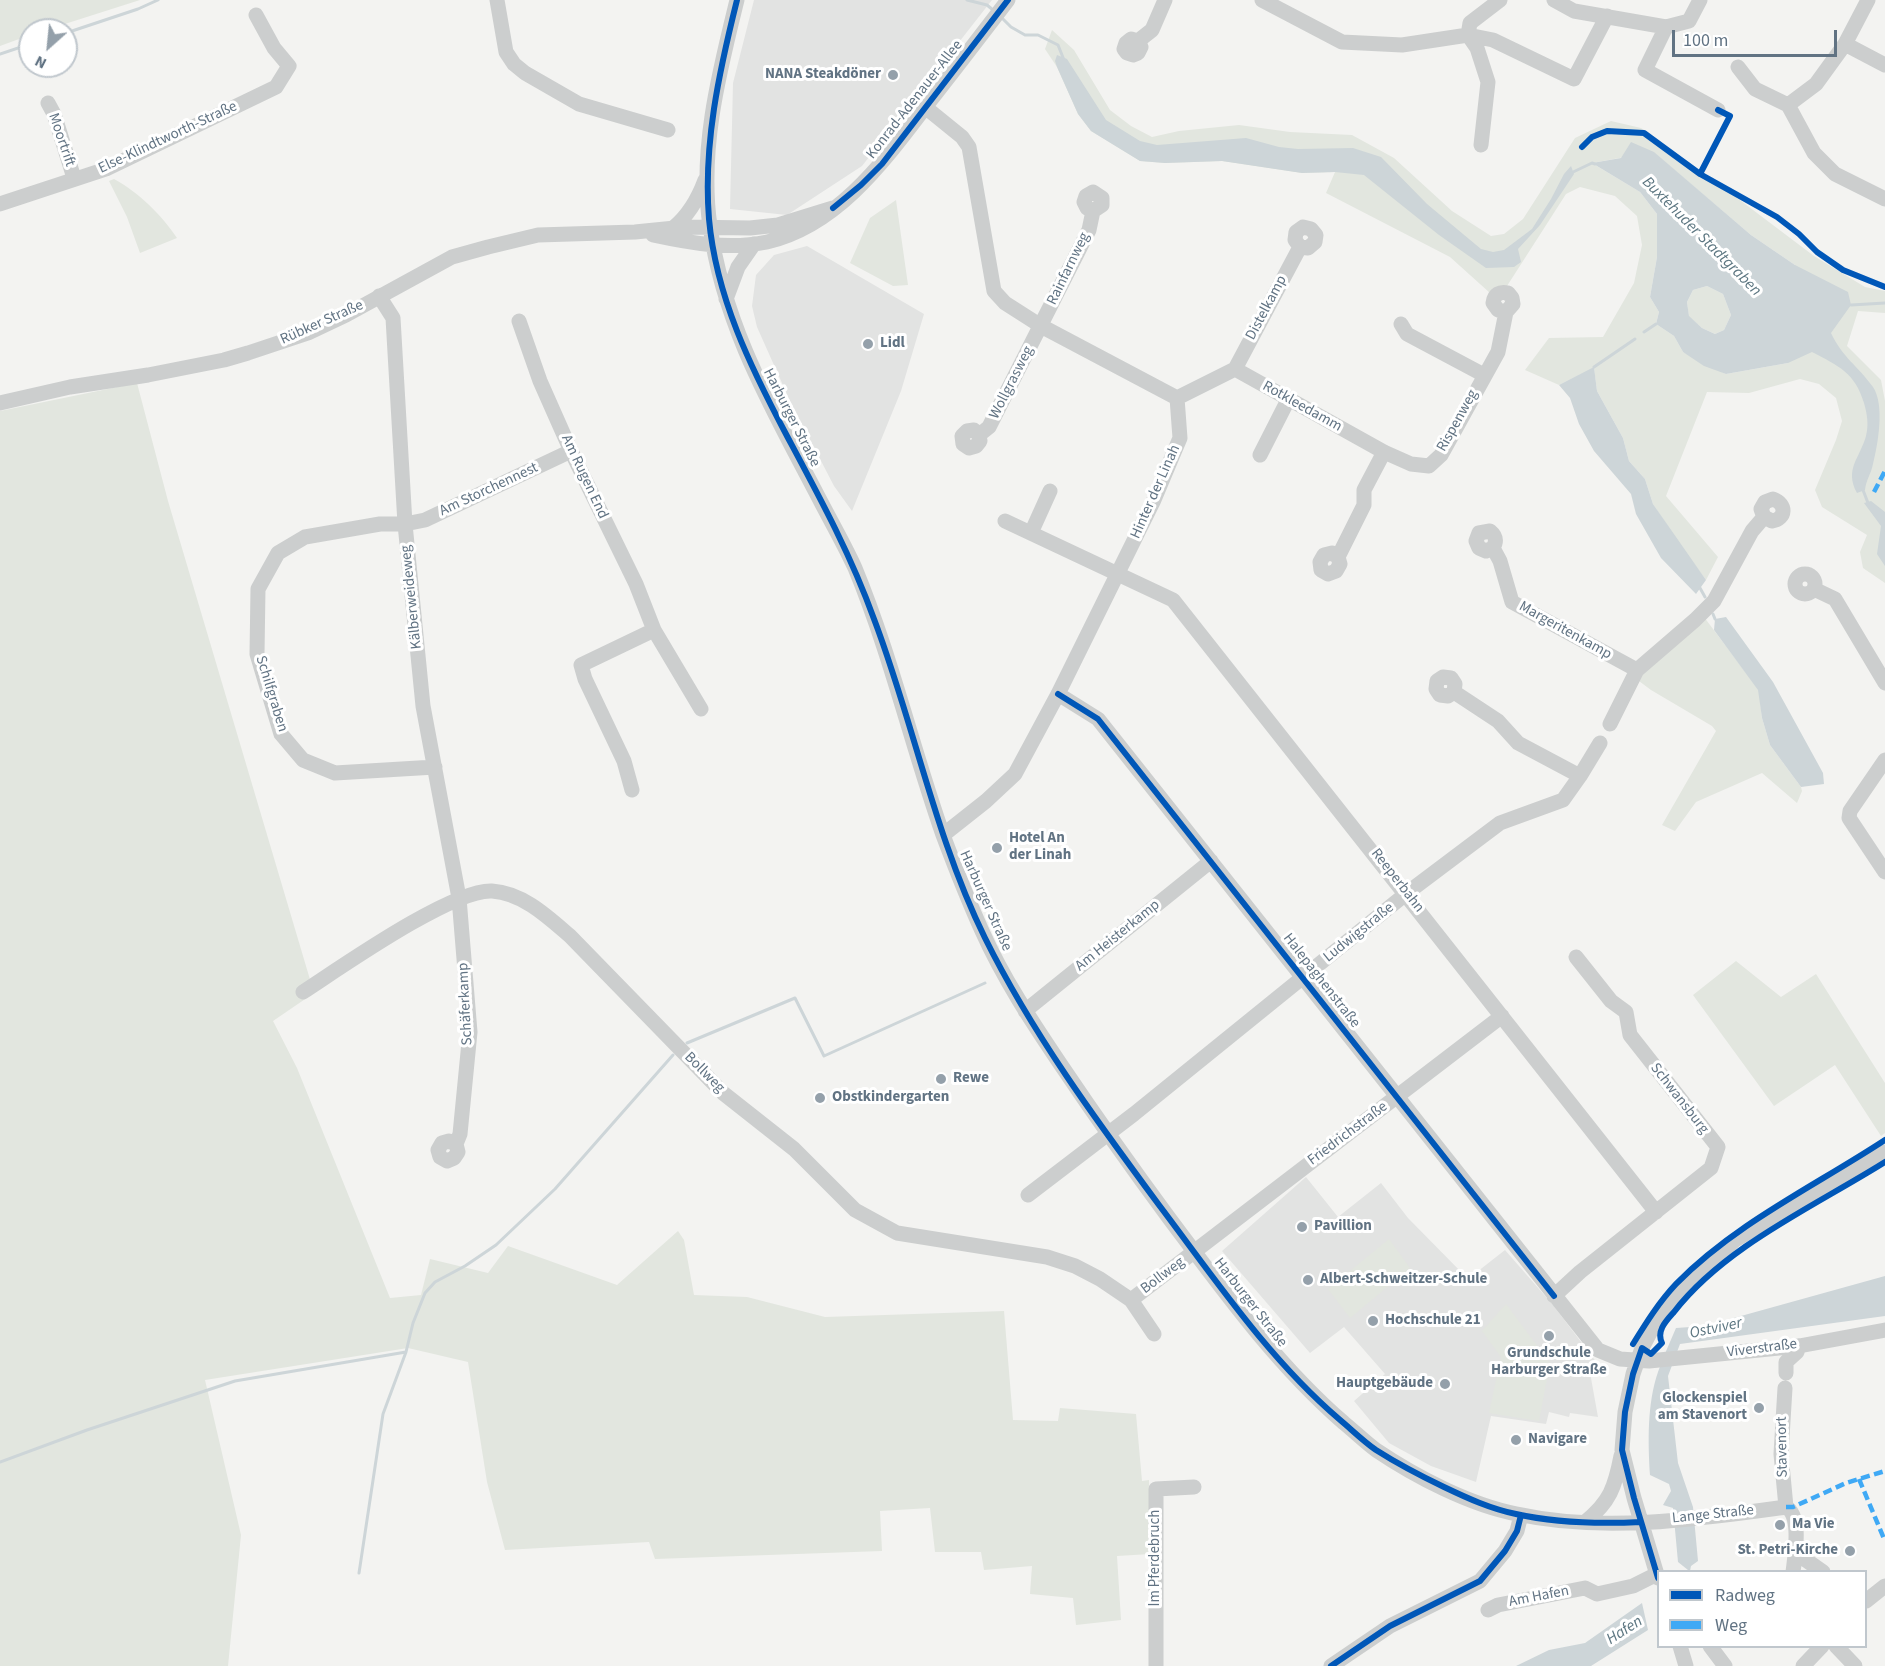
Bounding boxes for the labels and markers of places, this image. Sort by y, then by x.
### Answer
place label: NANA Steakdöner [765,66,881,84]
marker: NANA Steakdöner [886,68,900,82]
place label: Lidl [880,335,905,353]
marker: Lidl [861,337,875,351]
place label: Hotel An der Linah [1009,830,1071,865]
marker: Hotel An der Linah [990,841,1004,855]
place label: Rewe [953,1070,989,1088]
marker: Rewe [934,1072,948,1086]
place label: Obstkindergarten [832,1089,949,1107]
marker: Obstkindergarten [813,1091,827,1105]
place label: Pavillion [1314,1218,1372,1236]
marker: Pavillion [1295,1220,1309,1234]
place label: Albert-Schweitzer-Schule [1320,1271,1487,1289]
marker: Albert-Schweitzer-Schule [1301,1273,1315,1287]
place label: Hochschule 21 [1385,1312,1481,1330]
marker: Hochschule 21 [1366,1314,1380,1328]
marker: Grundschule Harburger Straße [1542,1329,1556,1343]
place label: Grundschule Harburger Straße [1491,1345,1607,1380]
place label: Hauptgebäude [1336,1375,1433,1393]
marker: Hauptgebäude [1438,1377,1452,1391]
place label: Glockenspiel am Stavenort [1658,1390,1747,1425]
marker: Glockenspiel am Stavenort [1752,1401,1766,1415]
place label: Navigare [1528,1431,1587,1449]
marker: Navigare [1509,1433,1523,1447]
place label: Ma Vie [1792,1516,1835,1534]
marker: Ma Vie [1773,1518,1787,1532]
place label: St. Petri-Kirche [1737,1542,1838,1560]
marker: St. Petri-Kirche [1843,1544,1857,1558]

